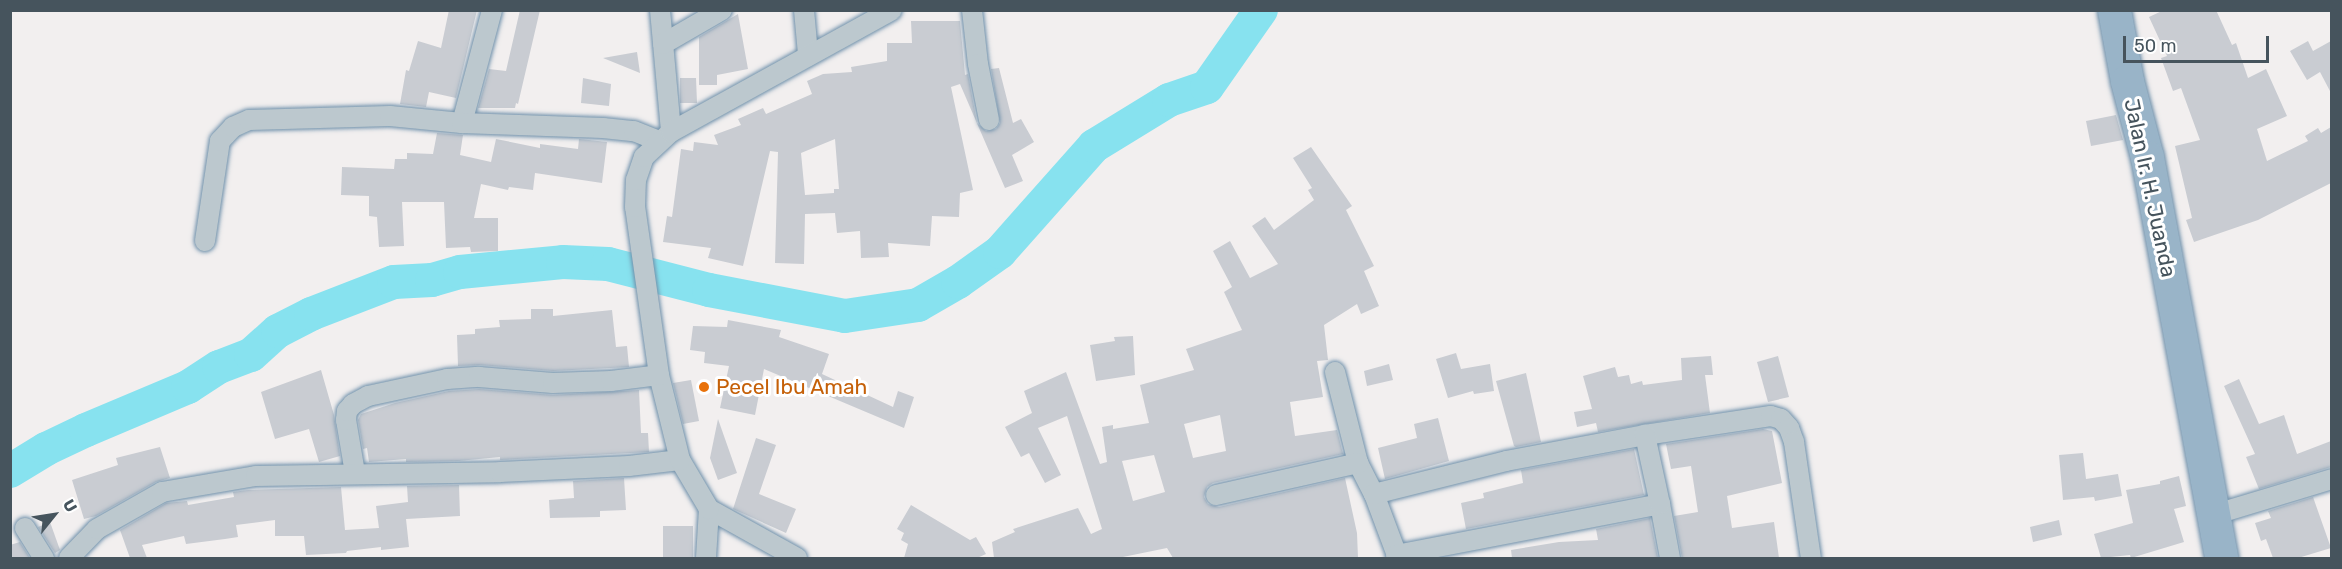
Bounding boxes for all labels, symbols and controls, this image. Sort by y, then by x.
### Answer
scale bar [2126,24,2272,62]
text: 50 m [2134,35,2177,57]
street label: Jalan Ir. H. Juanda [2119,96,2181,280]
place label: Pecel Ibu Amah [716,374,868,400]
marker: Pecel Ibu Amah [697,380,711,394]
north arrow [24,485,84,545]
text: U [59,496,81,516]

